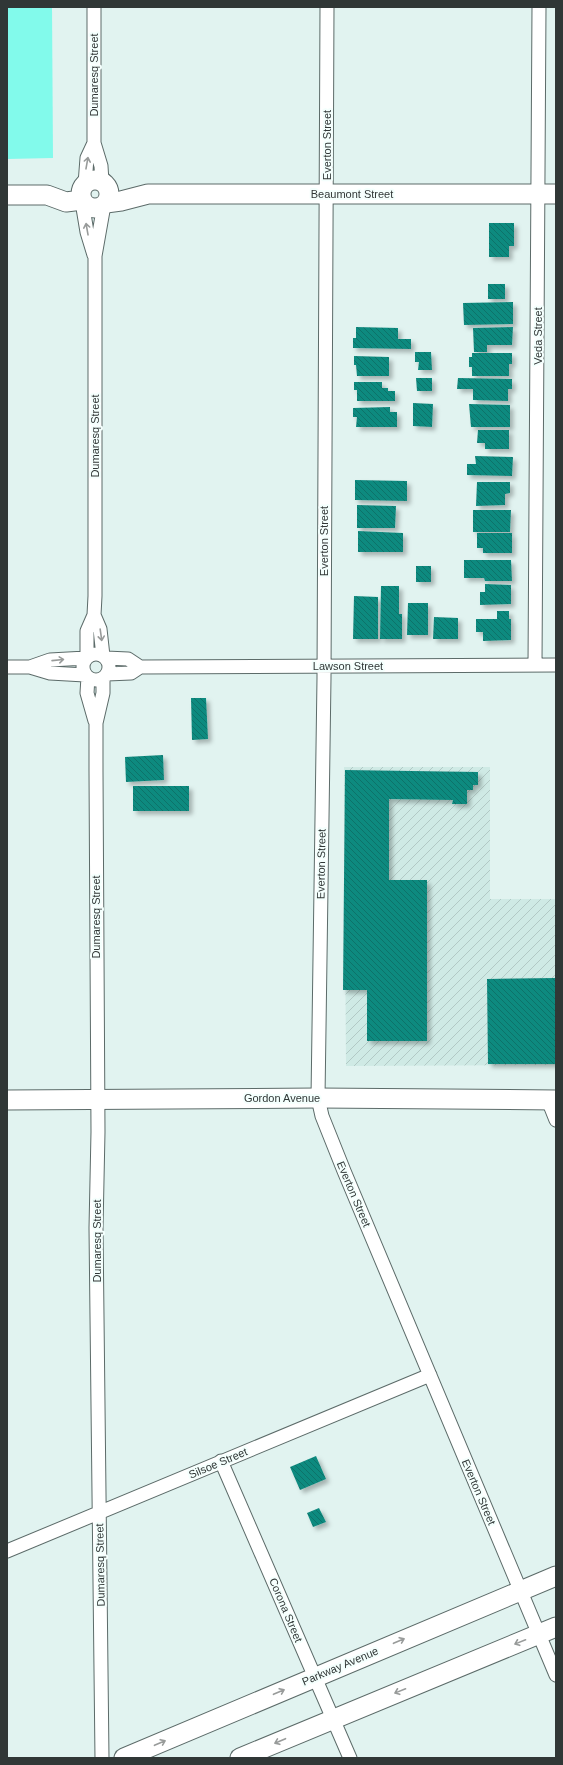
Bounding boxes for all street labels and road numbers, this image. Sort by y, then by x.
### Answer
street label: Dumaresq Street [88,33,100,117]
street label: Everton Street [321,110,333,180]
street label: Beaumont Street [311,188,393,200]
street label: Veda Street [532,307,544,365]
street label: Dumaresq Street [89,394,101,478]
street label: Everton Street [318,506,330,576]
street label: Lawson Street [313,660,383,672]
street label: Everton Street [314,829,328,899]
street label: Dumaresq Street [90,875,102,959]
street label: Gordon Avenue [244,1092,320,1104]
street label: Everton Street [335,1159,373,1229]
street label: Dumaresq Street [91,1199,103,1283]
street label: Silsoe Street [187,1445,249,1481]
street label: Everton Street [460,1457,498,1527]
street label: Dumaresq Street [93,1523,107,1607]
street label: Corona Street [267,1576,305,1644]
street label: Parkway Avenue [300,1645,380,1687]

